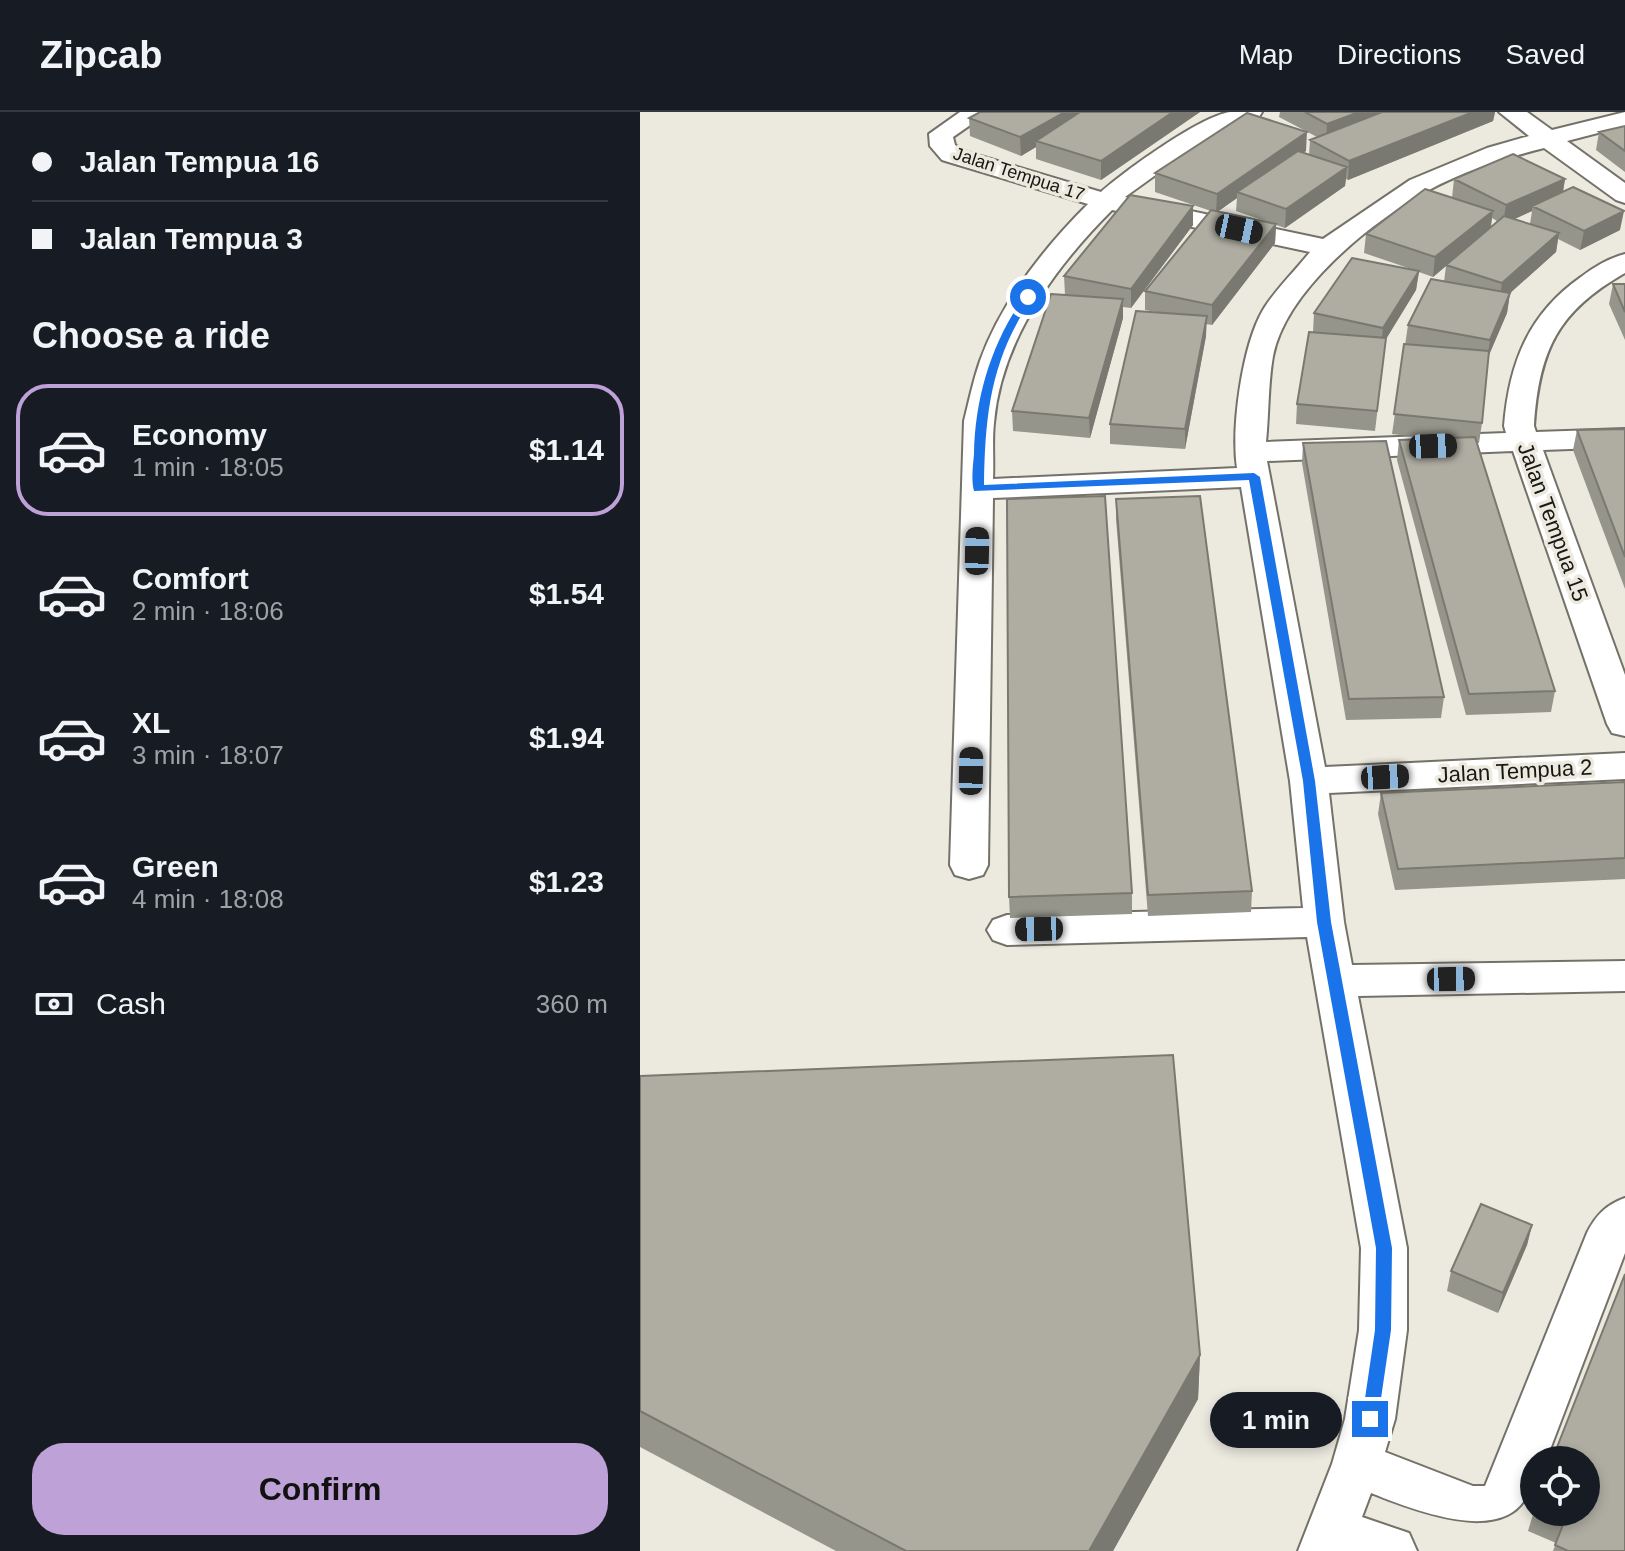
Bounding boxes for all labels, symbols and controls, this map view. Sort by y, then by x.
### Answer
text: Zipcab [40,34,162,76]
text: Map [1239,39,1293,70]
text: Directions [1337,39,1462,70]
text: Saved [1506,39,1585,70]
street label: Jalan Tempua 17 [951,143,1087,205]
text: Jalan Tempua 16 [80,145,320,178]
car [1213,212,1265,246]
text: Jalan Tempua 3 [80,222,303,255]
route start [1010,279,1046,315]
text: Choose a ride [32,315,270,356]
icon: car [36,414,108,486]
text: Economy [132,418,267,451]
text: $1.14 [529,433,604,466]
car [1409,433,1457,459]
street label: Jalan Tempua 15 [1513,439,1593,605]
text: 1 min · 18:05 [132,452,284,482]
car [965,527,989,575]
icon: car [36,558,108,630]
text: Comfort [132,562,249,595]
text: $1.54 [529,577,604,610]
text: 2 min · 18:06 [132,596,284,626]
icon: car [36,702,108,774]
text: XL [132,706,170,739]
text: $1.94 [529,721,604,754]
text: 3 min · 18:07 [132,740,284,770]
car [959,747,983,795]
street label: Jalan Tempua 2 [1437,754,1593,788]
car [1360,764,1410,790]
icon: car [36,846,108,918]
text: Green [132,850,219,883]
text: $1.23 [529,865,604,898]
text: 4 min · 18:08 [132,884,284,914]
car [1015,917,1063,941]
car [1427,967,1475,991]
icon: cash [32,982,76,1026]
text: Cash [96,987,166,1020]
text: 360 m [536,989,608,1019]
callout: 1 min [1210,1391,1342,1447]
route end [1352,1401,1388,1437]
text: 1 min [1242,1405,1310,1435]
button: Confirm [32,1443,608,1535]
map controls [1520,1446,1600,1526]
button: locate [1520,1446,1600,1526]

